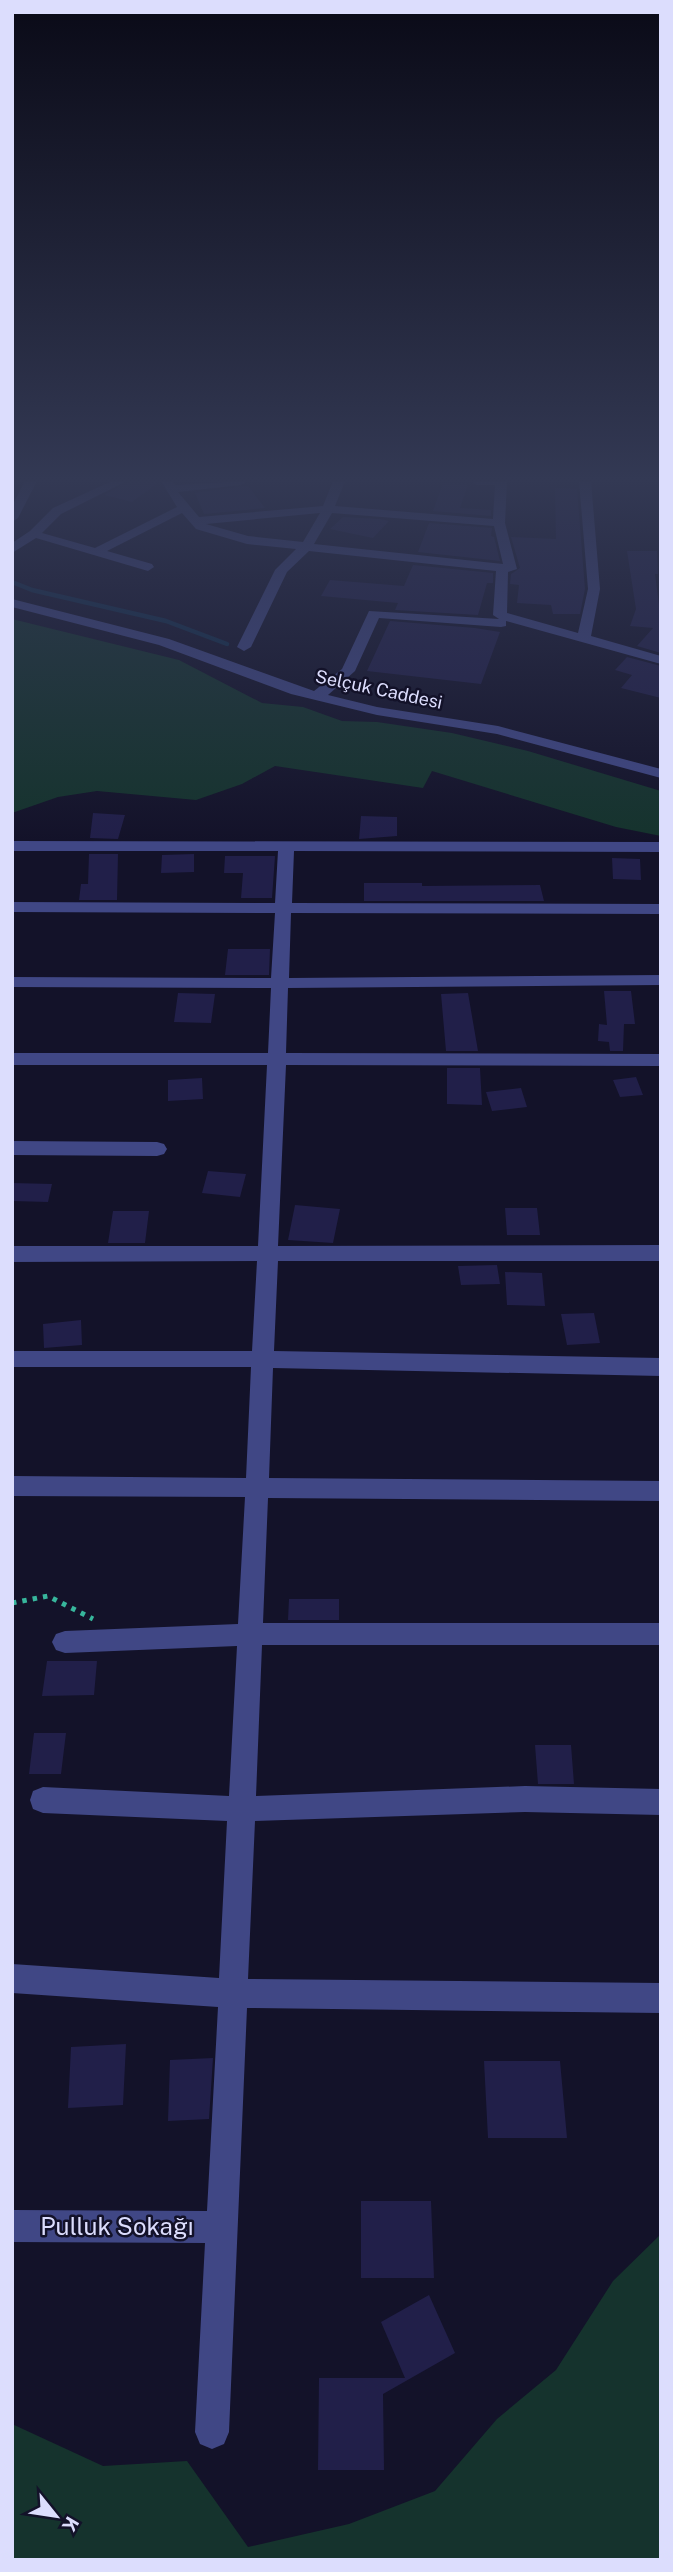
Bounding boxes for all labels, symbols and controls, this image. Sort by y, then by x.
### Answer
street label: Selçuk Caddesi [313,665,445,713]
street label: Pulluk Sokağı [40,2212,194,2240]
north arrow [21,2481,91,2551]
text: K [58,2513,84,2536]

